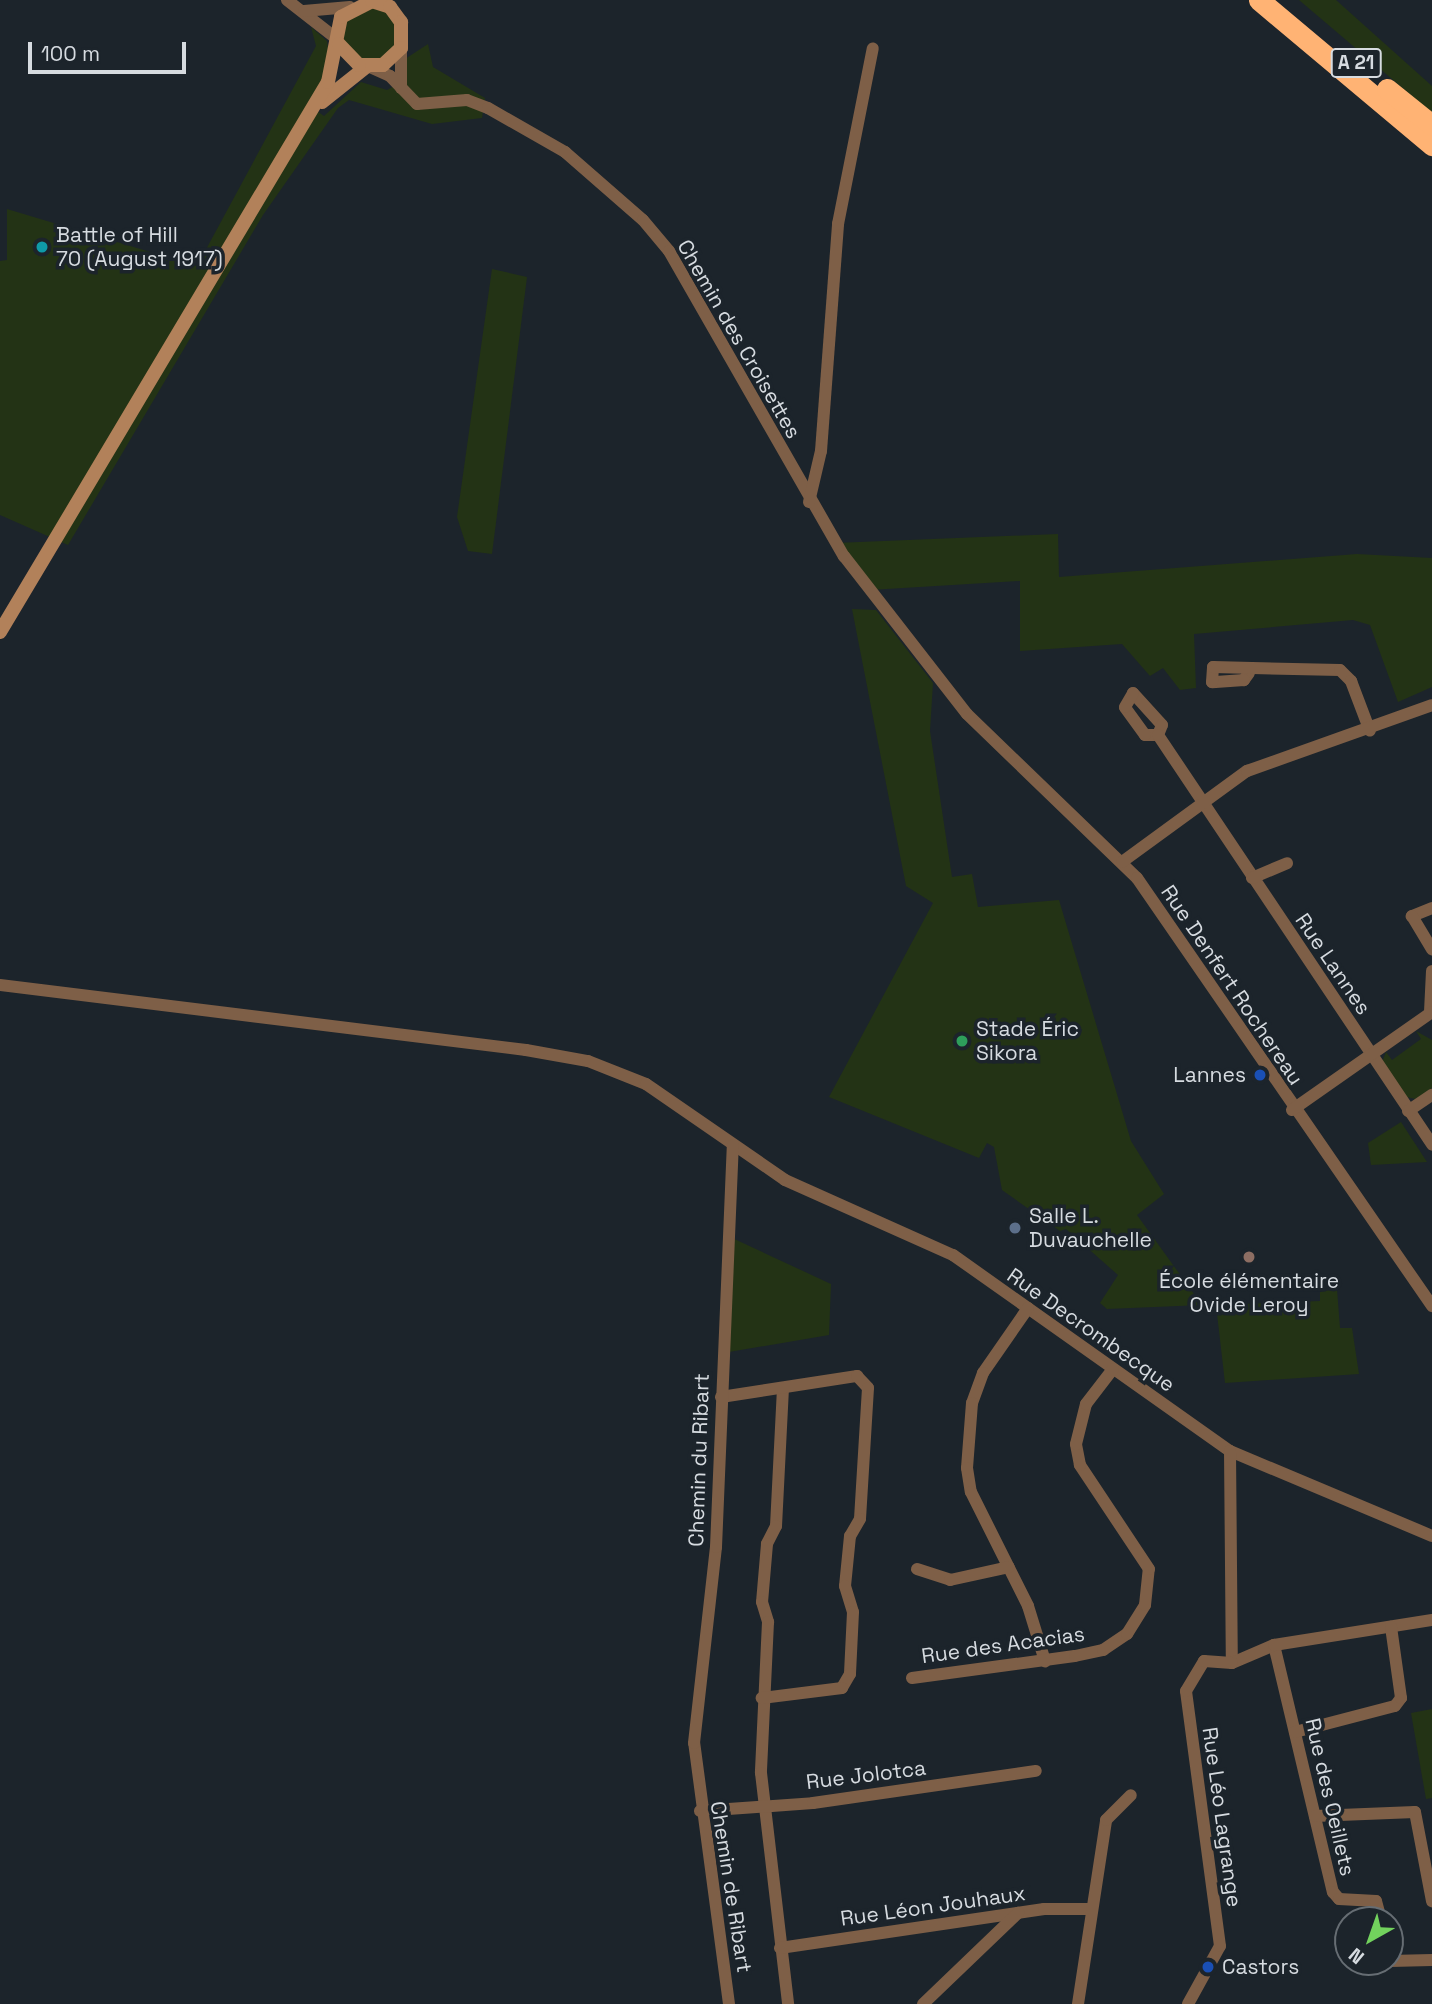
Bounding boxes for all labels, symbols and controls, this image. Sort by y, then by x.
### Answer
scale bar [32,28,189,72]
text: 100 m [41,40,100,67]
road number: A 21 [1330,48,1382,78]
place label: Battle of Hill 70 (August 1917) [56,222,223,272]
street label: Chemin des Croisettes [672,235,806,443]
marker: Battle of Hill 70 (August 1917) [34,239,50,255]
street label: Rue Denfert Rochereau [1156,880,1308,1090]
street label: Rue Lannes [1290,909,1376,1019]
place label: Stade Éric Sikora [976,1016,1079,1066]
marker: Stade Éric Sikora [954,1033,970,1049]
place label: Lannes [1173,1062,1246,1088]
marker: Lannes [1252,1067,1268,1083]
place label: Salle L. Duvauchelle [1029,1203,1152,1253]
marker: Salle L. Duvauchelle [1007,1220,1023,1236]
marker: École élémentaire Ovide Leroy [1241,1249,1257,1265]
street label: Rue Decrombecque [1002,1263,1180,1397]
place label: École élémentaire Ovide Leroy [1159,1268,1339,1318]
street label: Chemin du Ribart [683,1373,715,1547]
street label: Rue des Acacias [920,1621,1086,1669]
street label: Rue des Oeillets [1300,1716,1360,1878]
street label: Rue Léo Lagrange [1197,1725,1247,1909]
street label: Rue Jolotca [805,1755,927,1795]
street label: Chemin de Ribart [705,1800,757,1974]
street label: Rue Léon Jouhaux [839,1881,1027,1931]
north arrow [1334,1906,1404,1976]
text: N [1344,1942,1369,1970]
place label: Castors [1222,1954,1299,1980]
marker: Castors [1200,1959,1216,1975]

